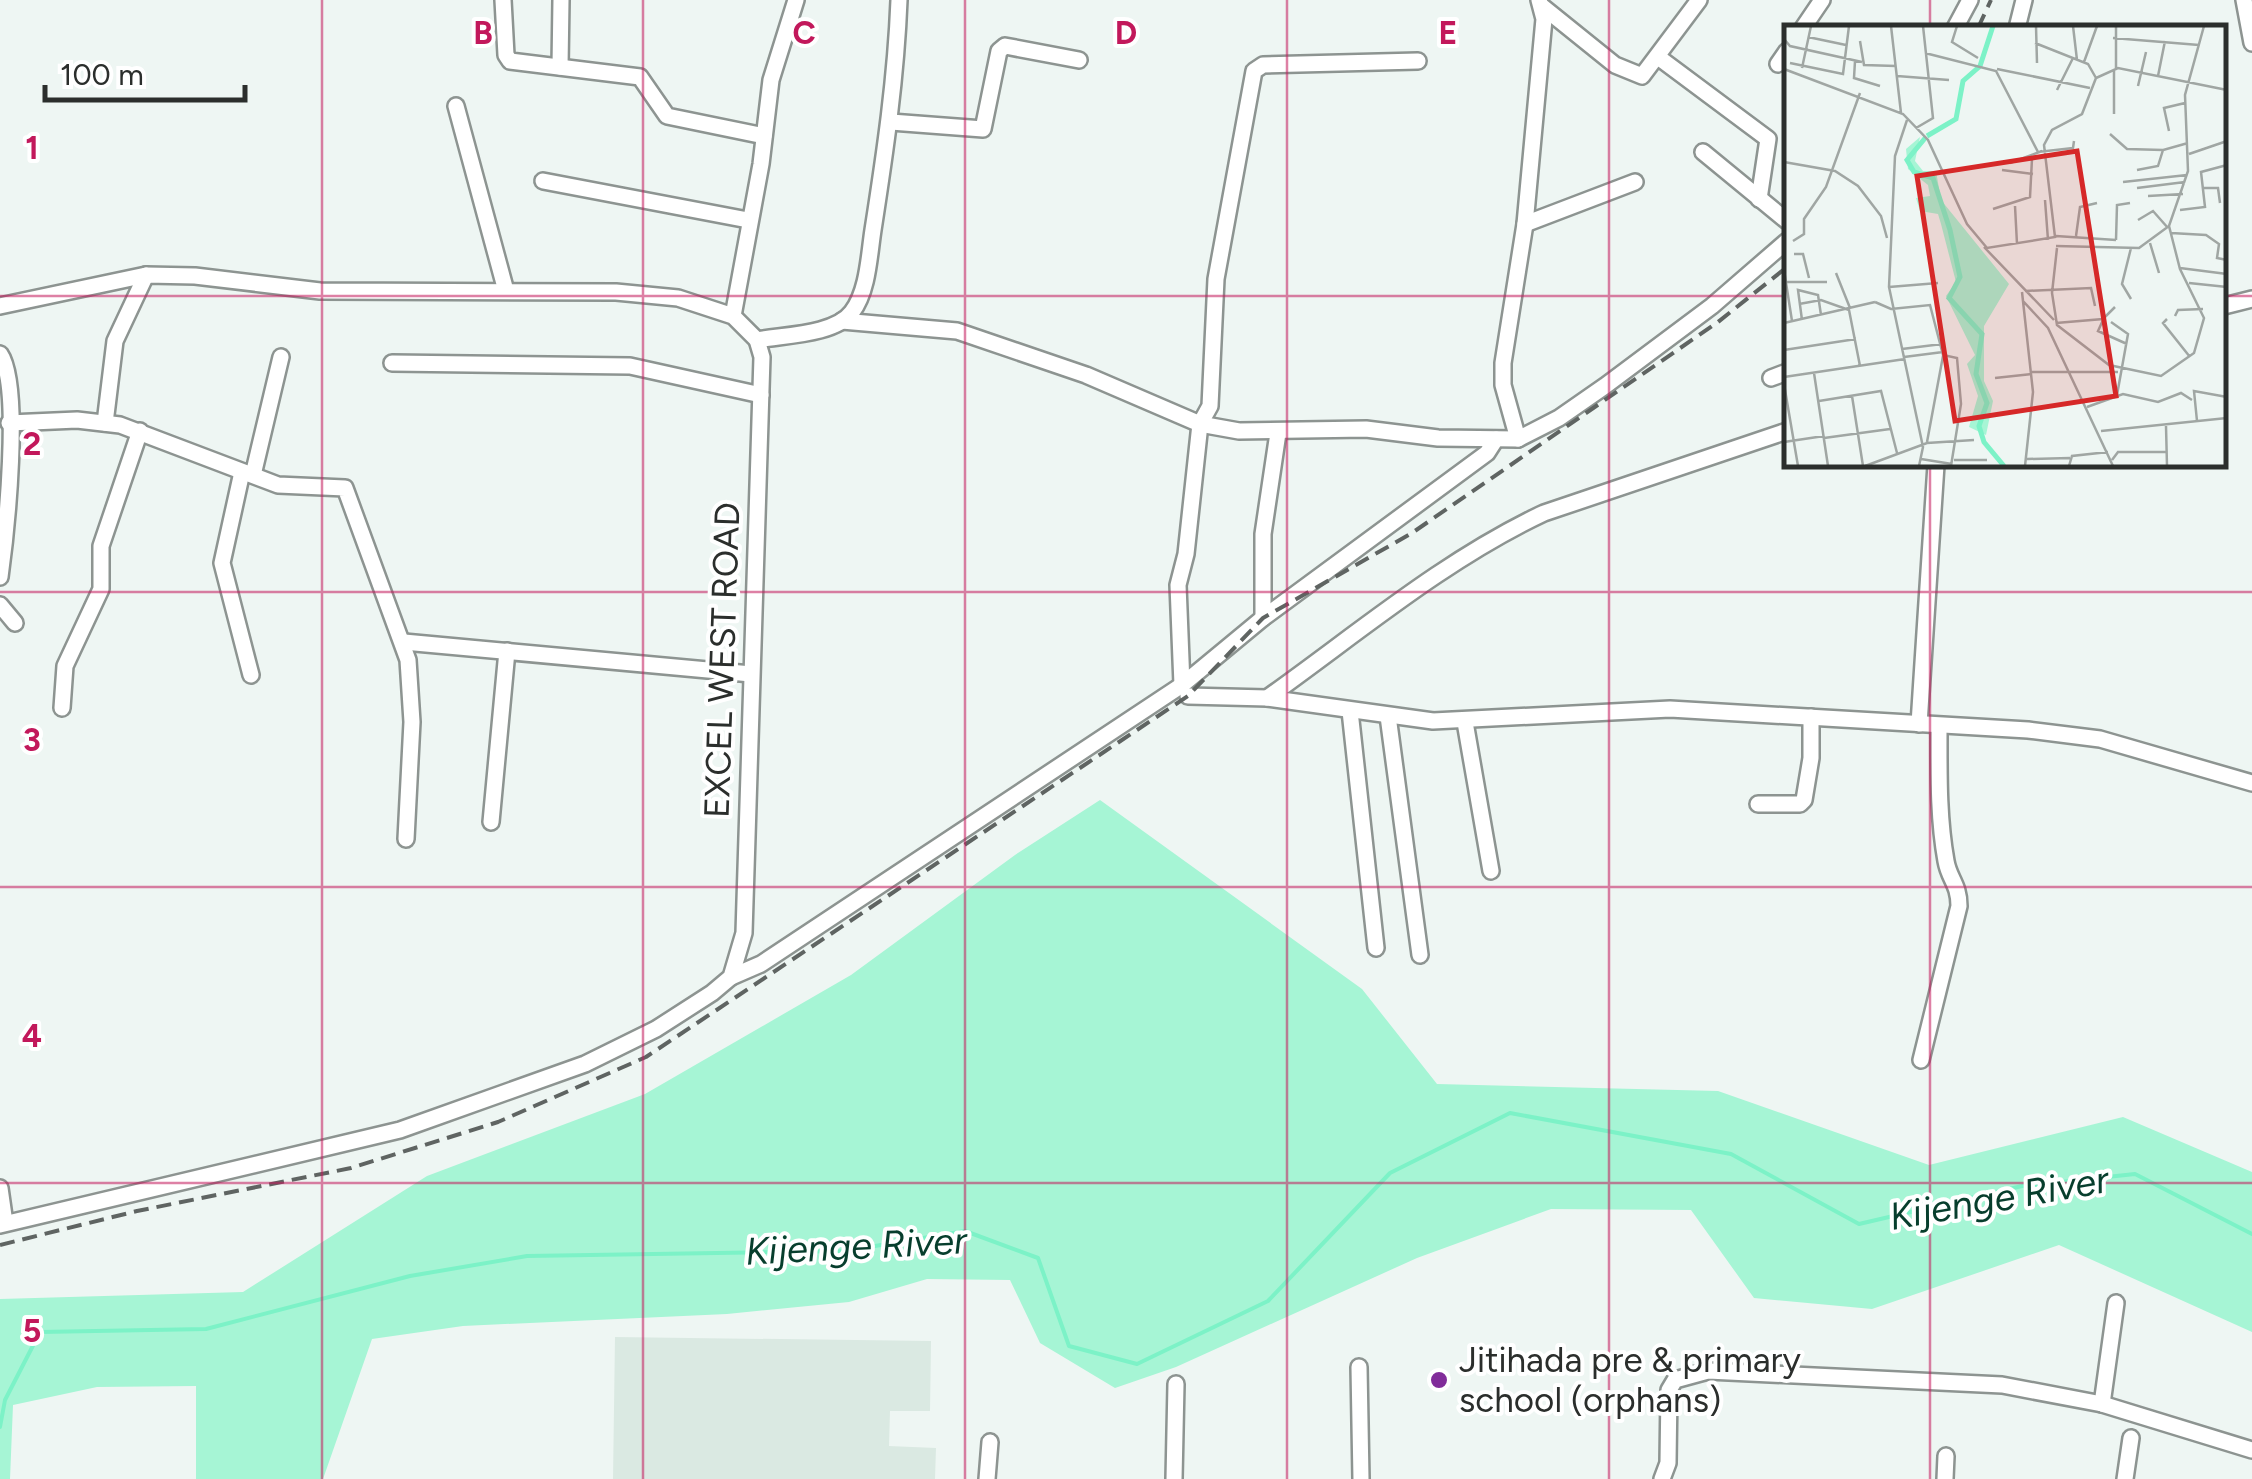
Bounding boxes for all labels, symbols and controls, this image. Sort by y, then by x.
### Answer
text: B [473,14,493,52]
text: C [792,14,816,52]
text: D [1115,14,1137,52]
text: E [1439,14,1457,52]
inset map [1784,25,2227,468]
scale bar [45,40,245,102]
text: 100 m [60,56,144,93]
text: 1 [25,129,39,167]
text: 2 [23,425,41,463]
street label: EXCEL WEST ROAD [696,502,748,818]
text: 3 [23,721,41,759]
text: 4 [22,1017,42,1055]
water label: Kijenge River [1886,1156,2113,1240]
water label: Kijenge River [744,1217,969,1275]
text: 5 [23,1312,41,1350]
place label: Jitihada pre & primary school (orphans) [1459,1339,1801,1421]
marker: Jitihada pre & primary school (orphans) [1428,1369,1450,1391]

